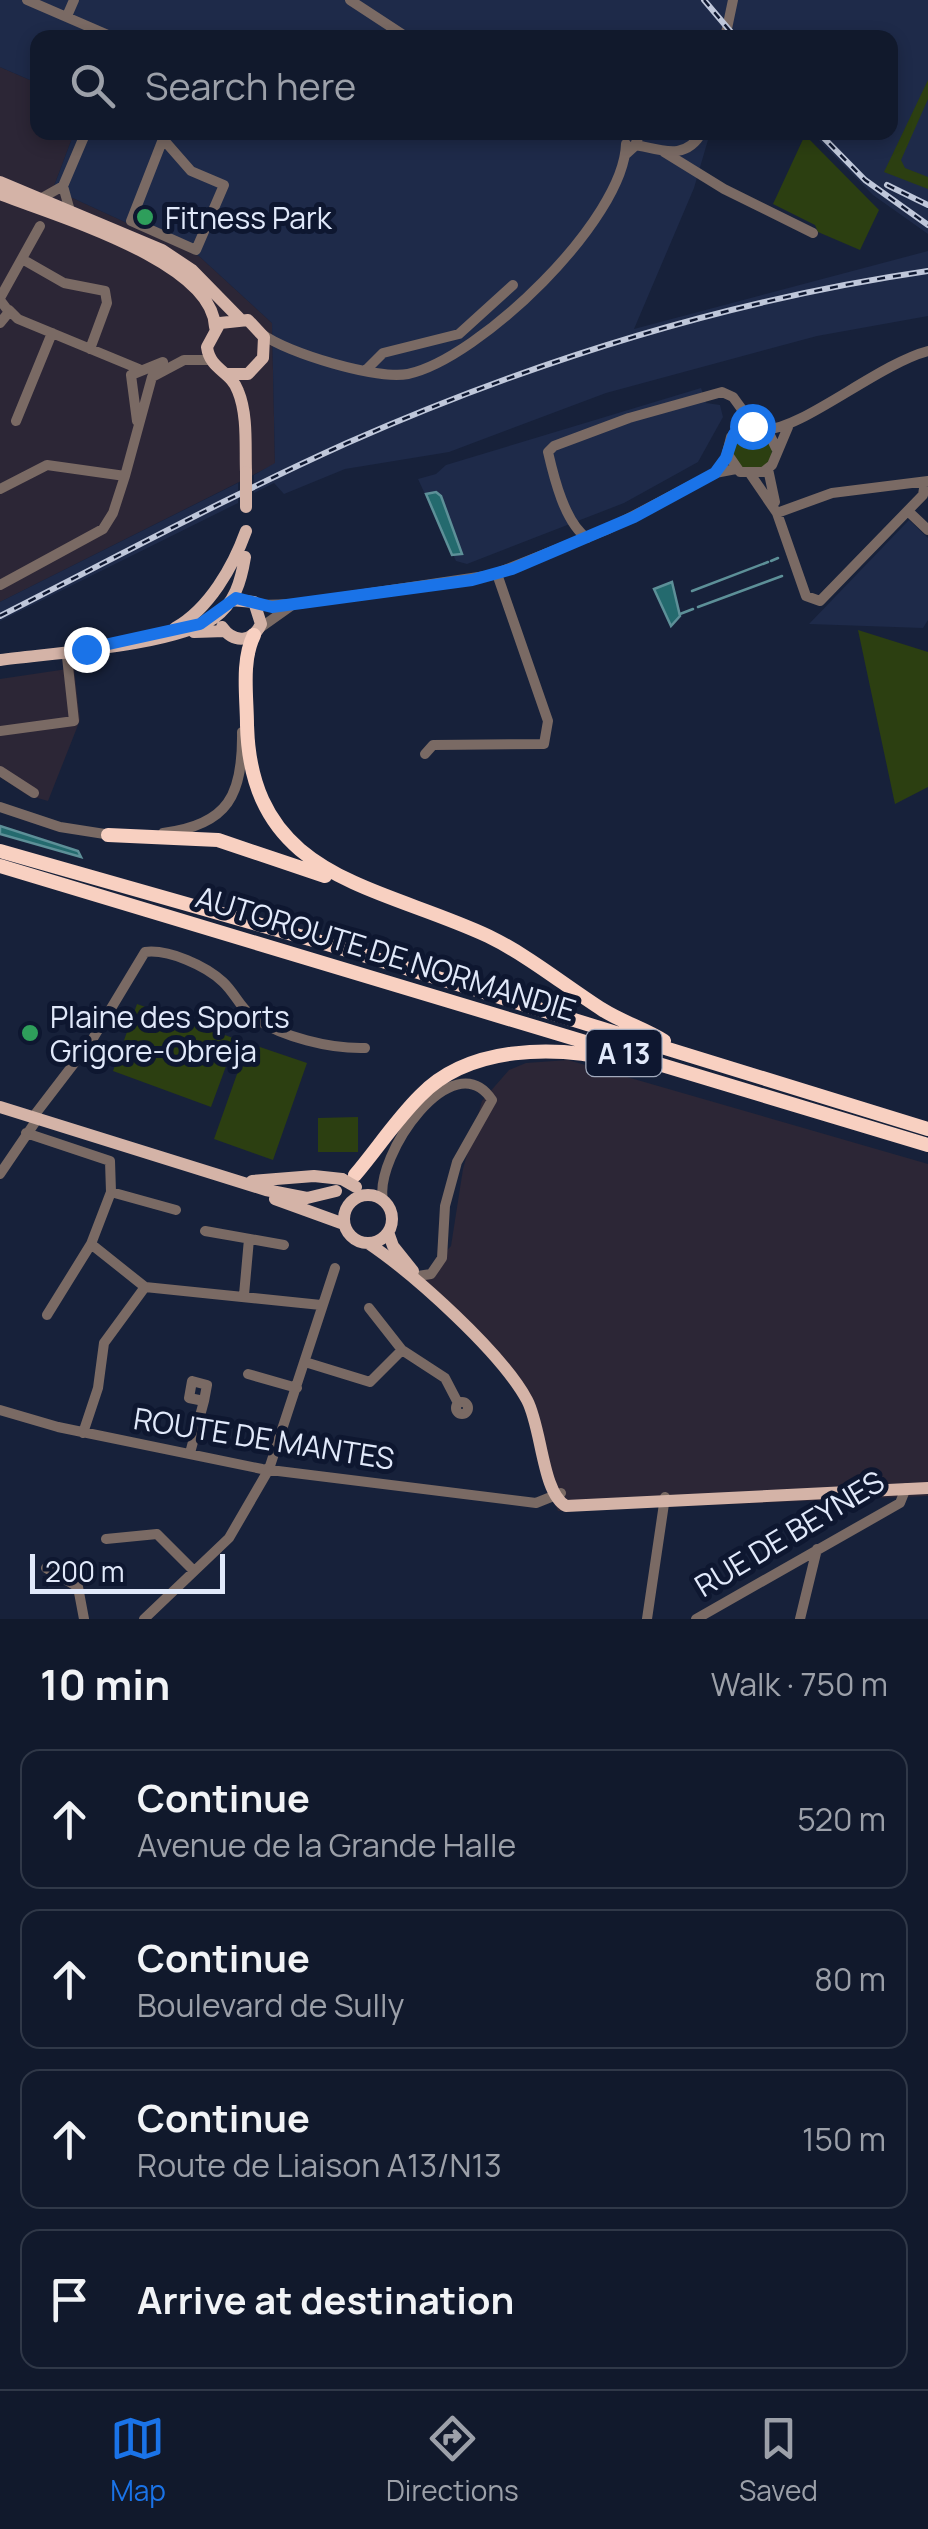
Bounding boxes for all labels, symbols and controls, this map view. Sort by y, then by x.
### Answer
search box [30,30,898,140]
icon: search [65,58,120,113]
text: Search here [145,59,356,111]
place label: Fitness Park [165,197,333,238]
marker: Fitness Park [134,206,156,228]
route start [730,404,776,450]
route end [64,627,110,673]
street label: AUTOROUTE DE NORMANDIE [191,876,581,1030]
place label: Plaine des Sports Grigore-Obreja [50,996,290,1071]
marker: Plaine des Sports Grigore-Obreja [19,1022,41,1044]
road number: A 13 [586,1030,662,1076]
street label: ROUTE DE MANTES [131,1397,397,1479]
street label: RUE DE BEYNES [687,1460,891,1606]
scale bar [30,1549,225,1594]
text: 200 m [45,1552,124,1590]
text: 10 min [40,1655,170,1713]
text: Walk · 750 m [711,1662,888,1706]
text: Continue [137,1771,310,1823]
icon: ahead [42,1792,97,1847]
text: 520 m [797,1797,886,1841]
text: Avenue de la Grande Halle [137,1823,516,1867]
text: Continue [137,1931,310,1983]
icon: ahead [42,1952,97,2007]
text: 80 m [814,1957,886,2001]
text: Boulevard de Sully [137,1983,404,2027]
text: Continue [137,2091,310,2143]
icon: ahead [42,2112,97,2167]
text: 150 m [802,2117,886,2161]
text: Route de Liaison A13/N13 [137,2143,502,2187]
icon: arrive [42,2272,97,2327]
text: Arrive at destination [137,2273,514,2325]
tab: Map [110,2411,166,2509]
tab: Directions [386,2411,519,2509]
tab: Saved [739,2411,818,2509]

